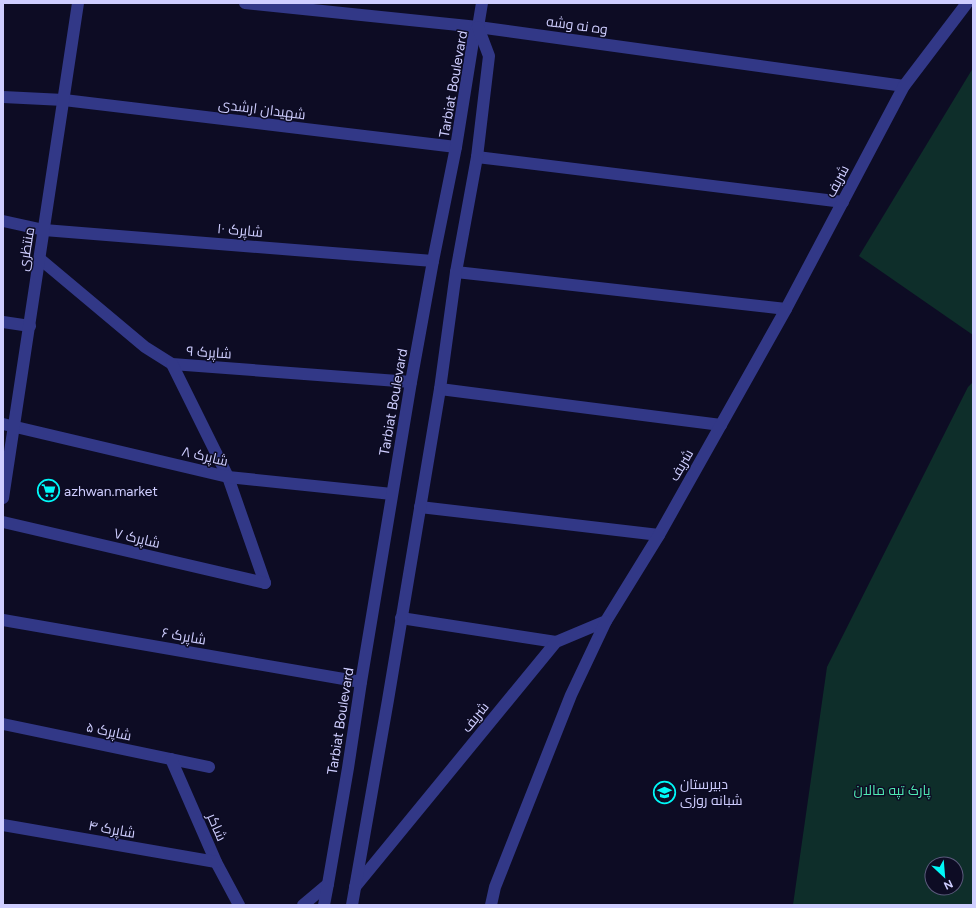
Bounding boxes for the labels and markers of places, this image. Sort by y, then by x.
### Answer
supermarket icon: azhwan.market [35,478,61,504]
place label: azhwan.market [64,483,158,500]
place label: دبیرستان شبانه روزی [680,776,743,809]
school or university icon: دبیرستان شبانه روزی [652,779,678,805]

